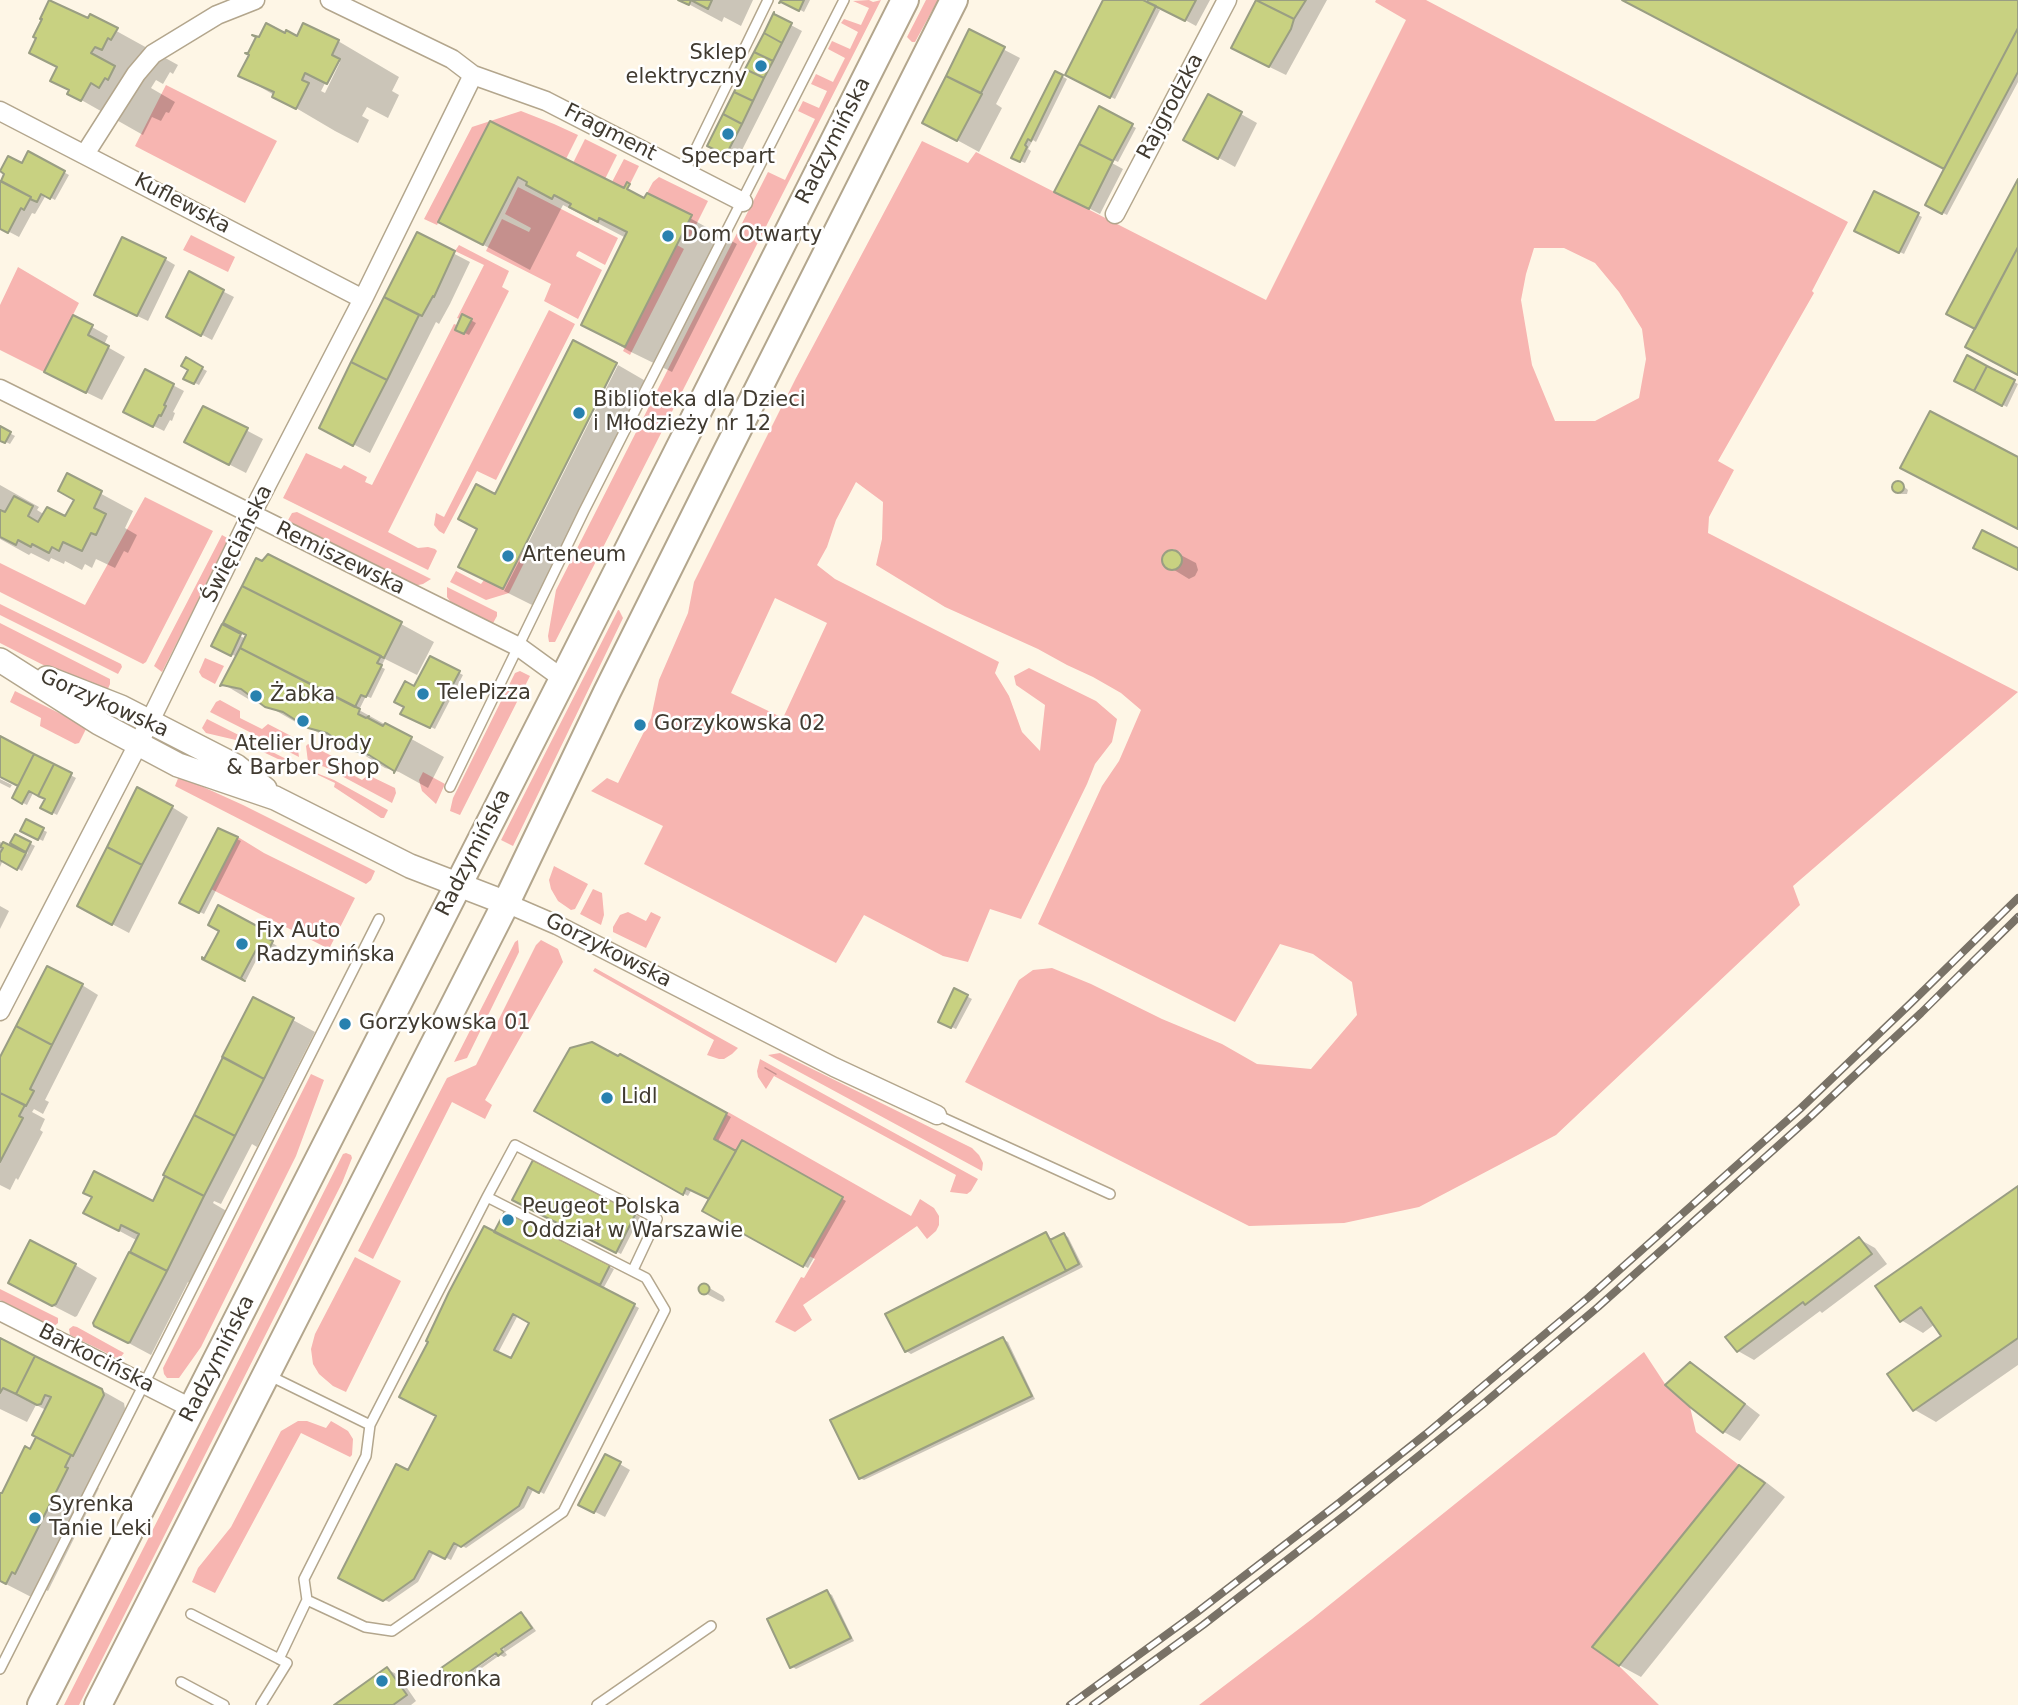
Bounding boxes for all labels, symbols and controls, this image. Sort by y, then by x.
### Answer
place label: Sklep elektryczny [626,41,747,91]
street label: Rajgrodzka [1133,50,1209,164]
marker: Sklep elektryczny [753,58,769,74]
street label: Radzymińska [791,73,877,209]
street label: Fragment [560,99,660,167]
marker: Specpart [720,126,736,142]
place label: Specpart [681,145,775,171]
street label: Kuflewska [130,168,234,240]
place label: Dom Otwarty [682,223,822,249]
marker: Dom Otwarty [660,228,676,244]
place label: Biblioteka dla Dzieci i Młodzieży nr 12 [593,388,806,438]
marker: Biblioteka dla Dzieci i Młodzieży nr 12 [571,405,587,421]
street label: Święciańska [198,481,278,607]
street label: Remiszewska [271,517,409,601]
place label: Arteneum [522,543,626,569]
marker: Arteneum [500,548,516,564]
street label: Gorzykowska [36,664,172,744]
place label: TelePizza [437,681,531,707]
place label: Żabka [270,683,335,709]
marker: TelePizza [415,686,431,702]
marker: Żabka [248,688,264,704]
place label: Gorzykowska 02 [654,712,826,738]
marker: Atelier Urody & Barber Shop [295,713,311,729]
marker: Gorzykowska 02 [632,717,648,733]
place label: Atelier Urody & Barber Shop [226,732,380,782]
street label: Radzymińska [431,785,517,921]
street label: Gorzykowska [541,908,675,994]
place label: Fix Auto Radzymińska [256,919,395,969]
marker: Fix Auto Radzymińska [234,936,250,952]
place label: Gorzykowska 01 [359,1011,531,1037]
marker: Gorzykowska 01 [337,1016,353,1032]
place label: Lidl [621,1085,658,1111]
marker: Lidl [599,1090,615,1106]
place label: Peugeot Polska Oddział w Warszawie [522,1195,743,1245]
marker: Peugeot Polska Oddział w Warszawie [500,1212,516,1228]
street label: Radzymińska [175,1291,261,1427]
street label: Barkocińska [34,1319,158,1399]
place label: Syrenka Tanie Leki [49,1493,152,1543]
marker: Syrenka Tanie Leki [27,1510,43,1526]
place label: Biedronka [396,1668,501,1694]
marker: Biedronka [374,1673,390,1689]

